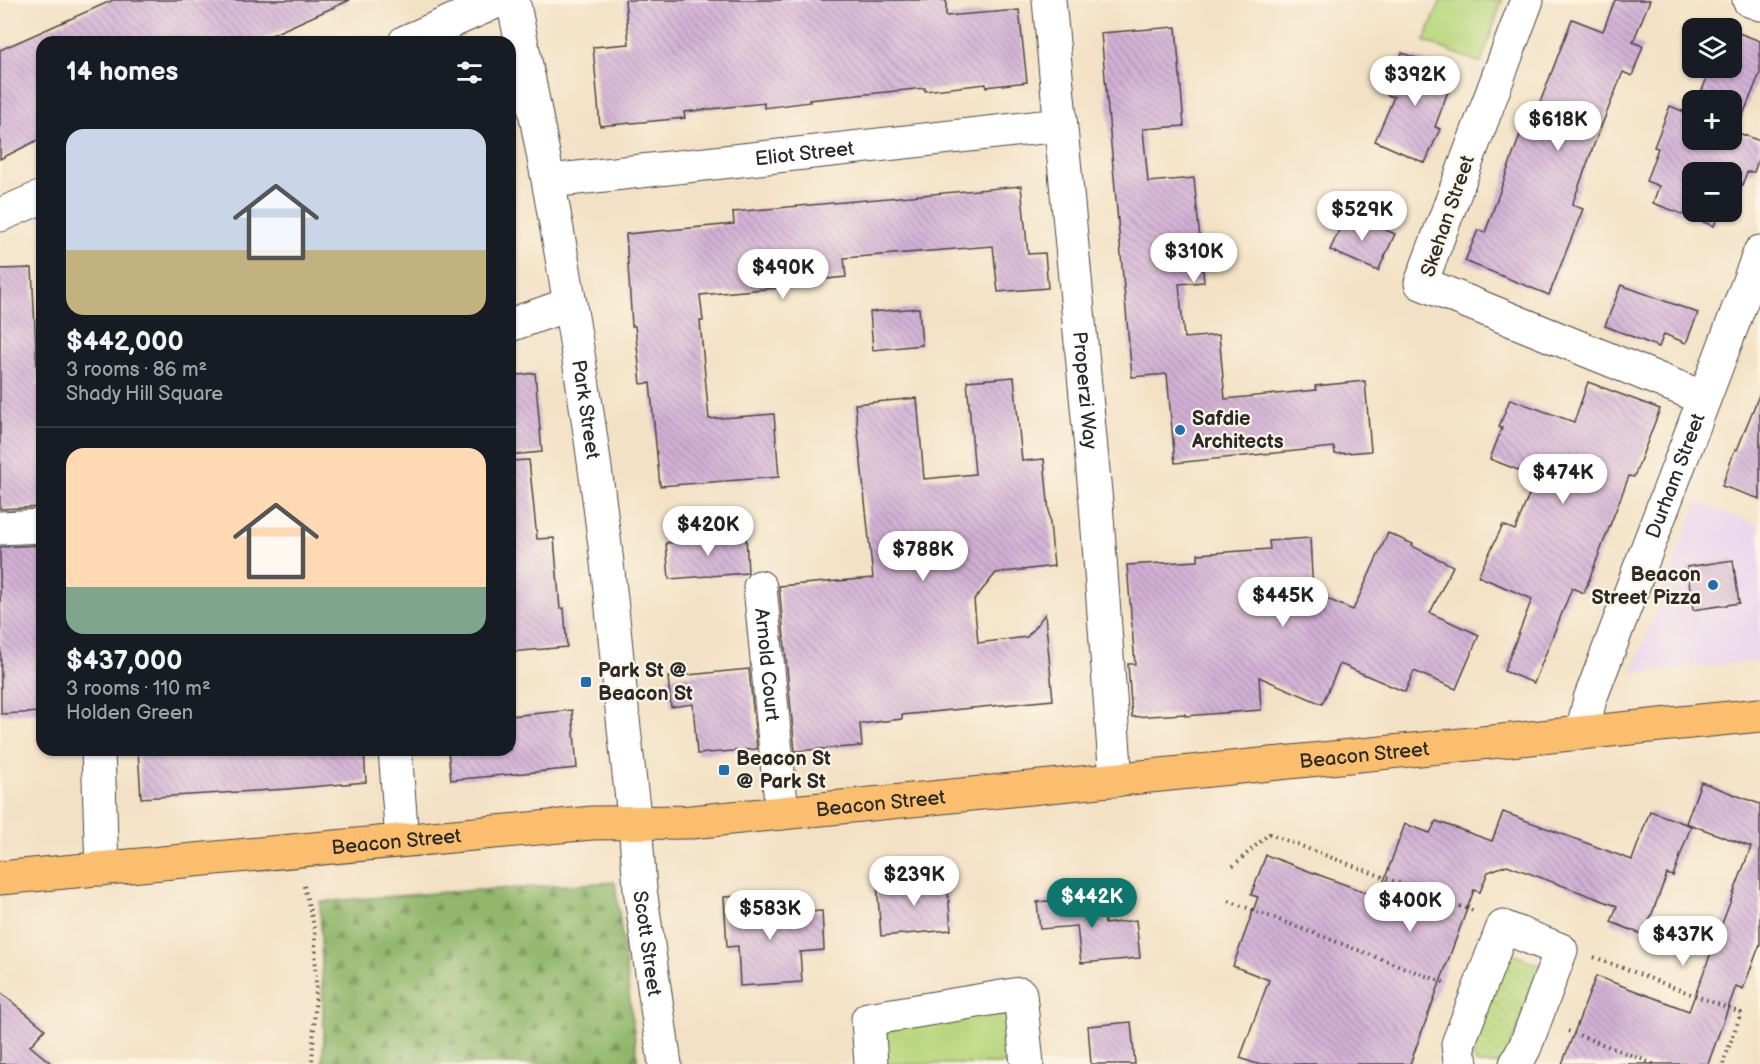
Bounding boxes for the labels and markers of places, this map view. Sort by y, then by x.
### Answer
pin: $392K [1373,56,1457,107]
pin: $618K [1516,101,1600,152]
pin: $529K [1320,191,1404,242]
pin: $310K [1152,233,1236,284]
pin: $490K [741,249,825,300]
place label: Safdie Architects [1191,407,1284,454]
marker: Safdie Architects [1173,423,1187,437]
pin: $474K [1521,454,1605,505]
pin: $420K [666,506,750,557]
pin: $788K [881,531,965,582]
place label: Beacon Street Pizza [1592,563,1701,610]
pin: $445K [1241,577,1325,628]
marker: Beacon Street Pizza [1706,578,1720,592]
place label: Park St @ Beacon St [598,659,693,706]
marker: Park St @ Beacon St [579,675,593,689]
place label: Beacon St @ Park St [736,747,831,794]
marker: Beacon St @ Park St [717,763,731,777]
pin: $239K [872,856,956,907]
pin: $442K [1050,878,1134,929]
pin: $400K [1368,882,1452,933]
pin: $583K [728,890,812,941]
pin: $437K [1641,916,1725,967]

